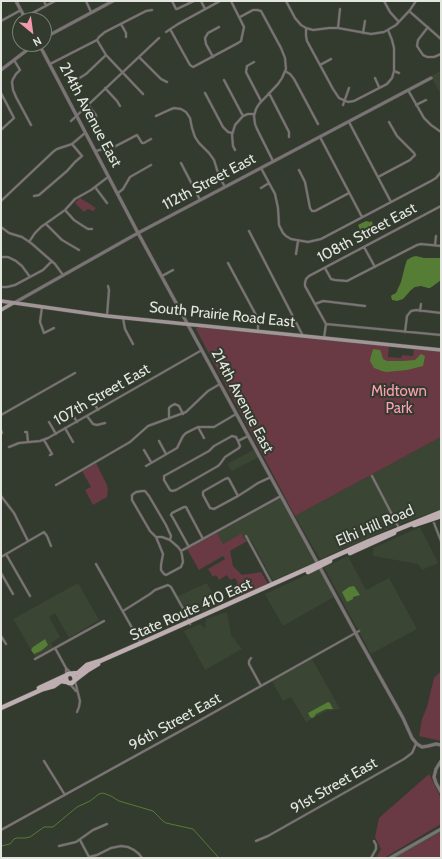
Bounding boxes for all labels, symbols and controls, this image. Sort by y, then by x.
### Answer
north arrow [12,12,52,52]
text: N [31,34,44,50]
street label: 214th Avenue East [55,60,125,170]
street label: 112th Street East [159,150,259,214]
street label: 108th Street East [314,199,420,267]
street label: South Prairie Road East [148,298,296,332]
street label: 214th Avenue East [207,346,277,456]
street label: 107th Street East [51,360,153,430]
park label: Midtown Park [371,383,427,418]
street label: Elhi Hill Road [333,501,417,551]
street label: State Route 410 East [127,575,255,645]
street label: 96th Street East [126,689,224,755]
street label: 91st Street East [288,754,380,818]

